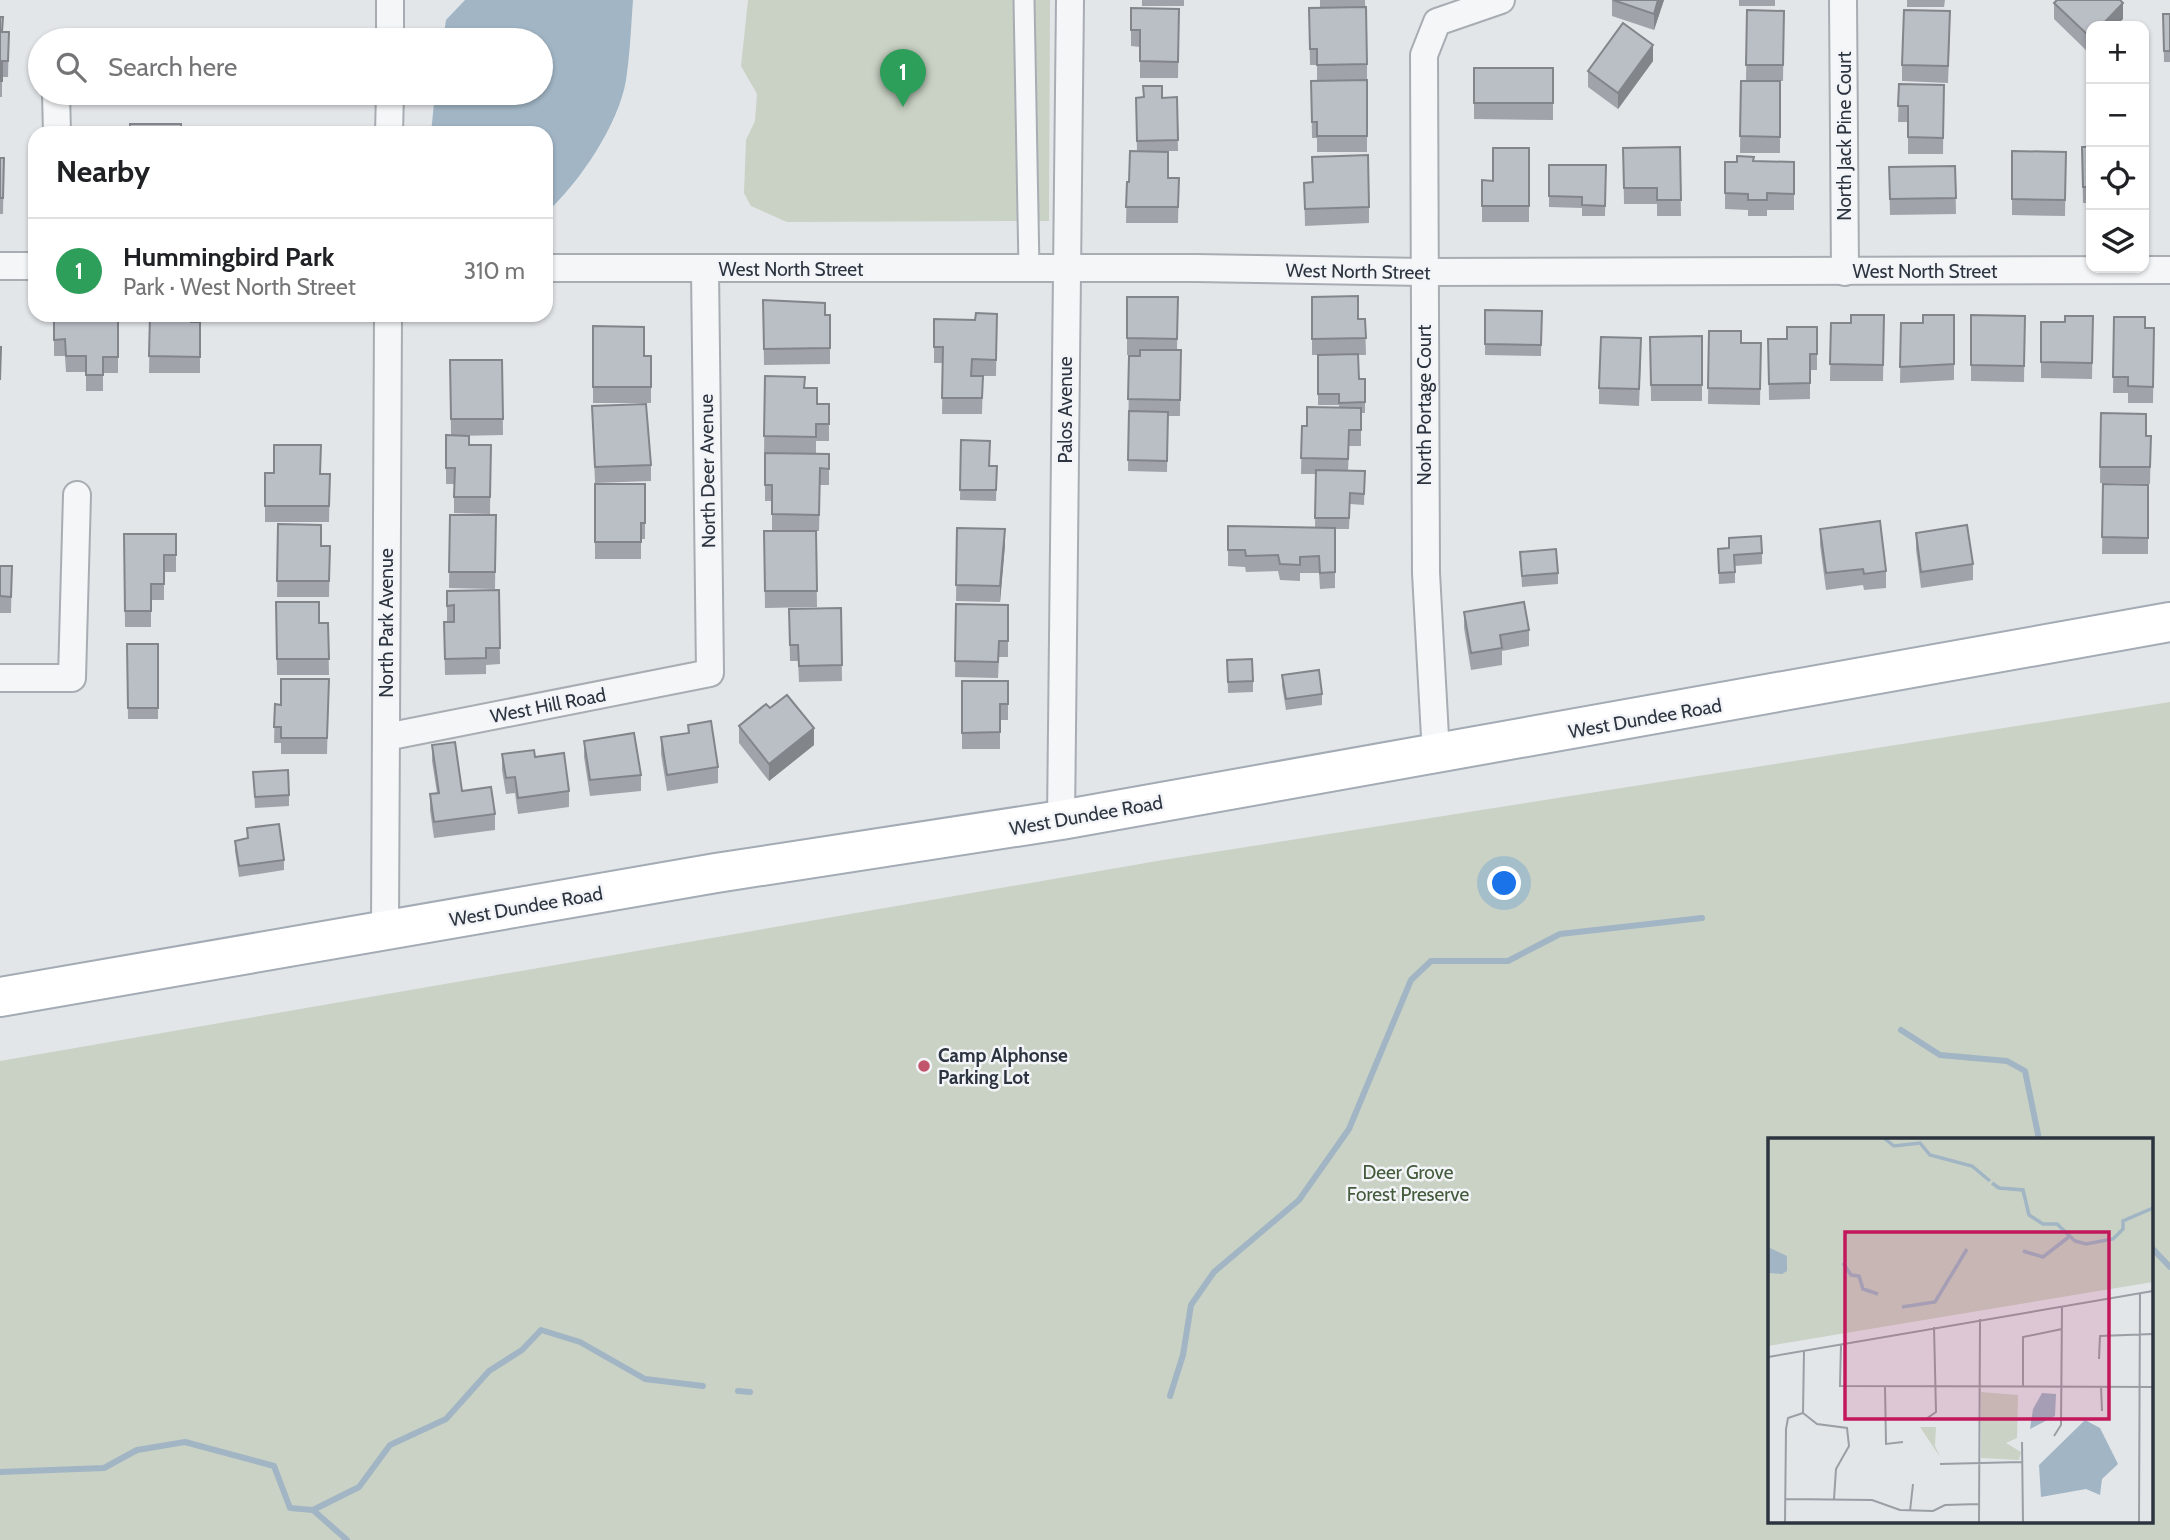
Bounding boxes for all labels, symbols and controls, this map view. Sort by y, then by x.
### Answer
map controls [2086,21,2149,273]
button: + [2086,21,2149,84]
search box [28,28,553,105]
icon: search [52,48,90,86]
pin: 1 [880,49,926,107]
text: Search here [108,51,237,83]
street label: North Jack Pine Court [1833,51,1856,221]
button: − [2086,84,2149,147]
button: locate [2086,147,2149,210]
text: Nearby [56,153,150,190]
button: layers [2086,210,2149,273]
text: Hummingbird Park [123,241,334,273]
text: 1 [75,257,83,285]
text: 310 m [464,257,525,285]
street label: West North Street [719,258,864,281]
street label: West North Street [1285,259,1431,284]
street label: West North Street [1853,260,1998,283]
text: Park · West North Street [123,273,356,301]
street label: North Portage Court [1413,324,1436,485]
street label: Palos Avenue [1054,356,1077,463]
street label: North Deer Avenue [695,393,720,548]
street label: North Park Avenue [375,548,398,698]
street label: West Hill Road [488,683,608,728]
street label: West Dundee Road [1567,694,1724,743]
street label: West Dundee Road [1008,791,1165,840]
your location [1487,866,1521,900]
street label: West Dundee Road [448,882,605,931]
place label: Camp Alphonse Parking Lot [938,1044,1068,1089]
marker: Camp Alphonse Parking Lot [916,1058,932,1074]
inset map [1768,1138,2152,1522]
park label: Deer Grove Forest Preserve [1347,1161,1469,1206]

